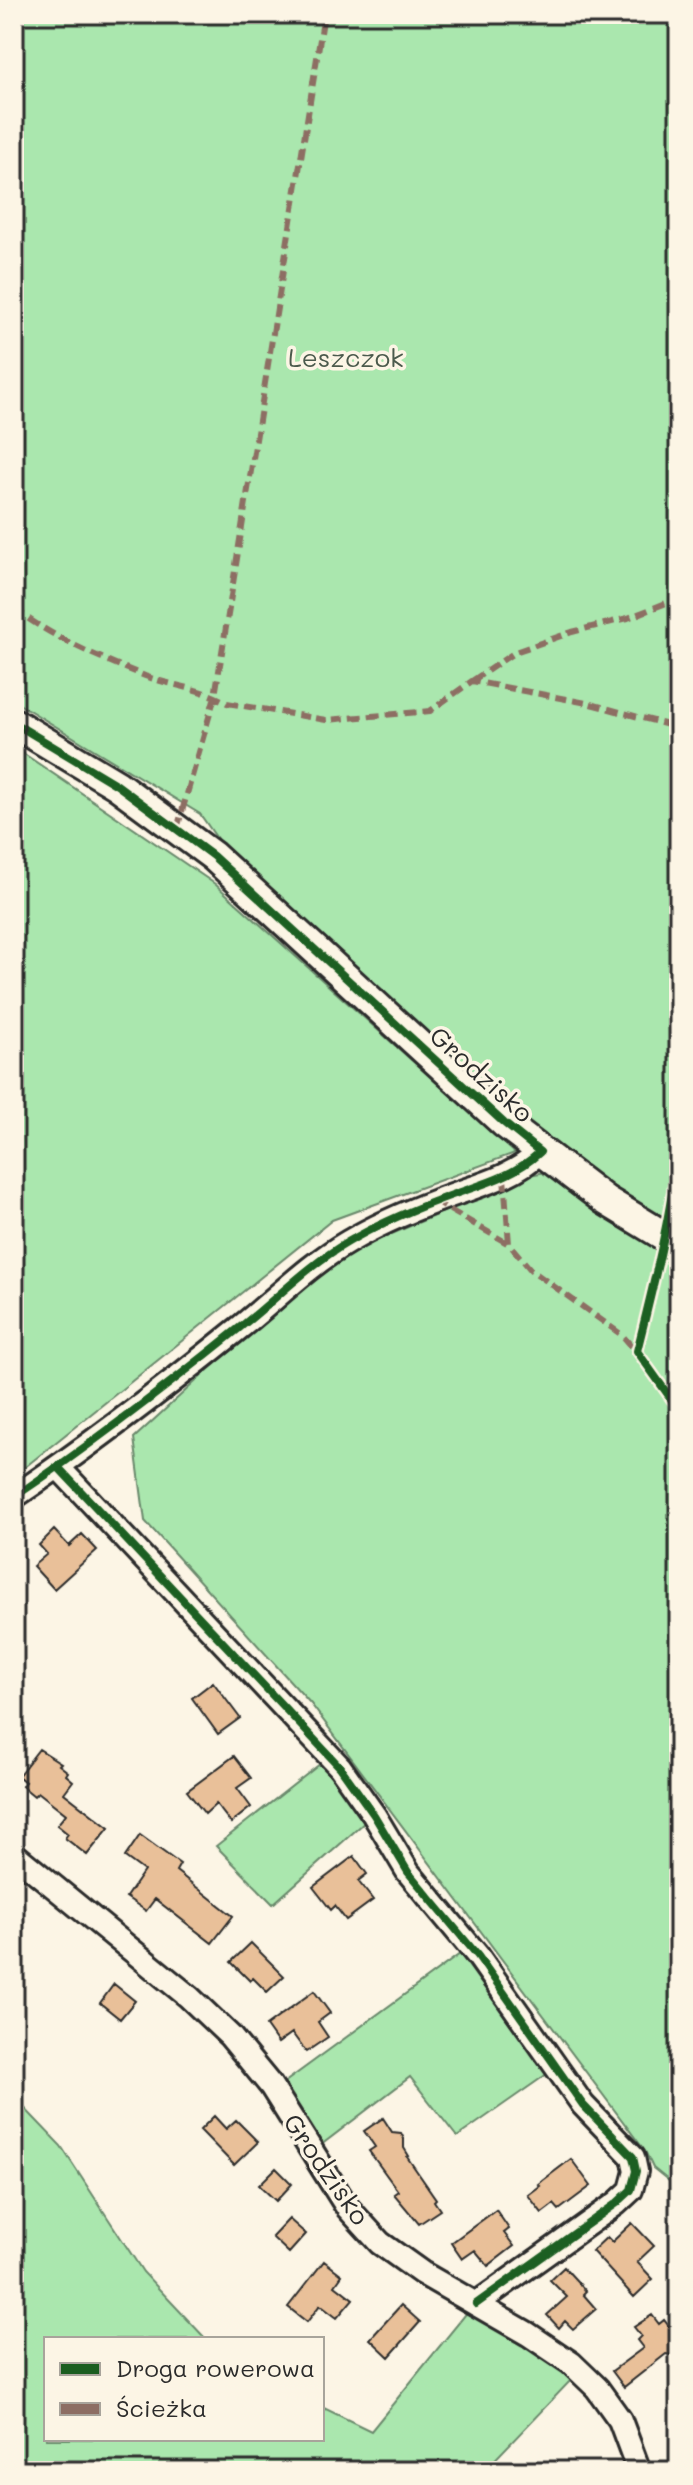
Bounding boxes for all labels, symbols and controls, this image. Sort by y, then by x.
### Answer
park label: Leszczok [288,340,404,374]
street label: Grodzisko [423,1018,541,1130]
street label: Grodzisko [276,2107,378,2231]
legend [44,2337,324,2441]
text: Droga rowerowa [116,2352,315,2383]
text: Ścieżka [116,2392,207,2423]

